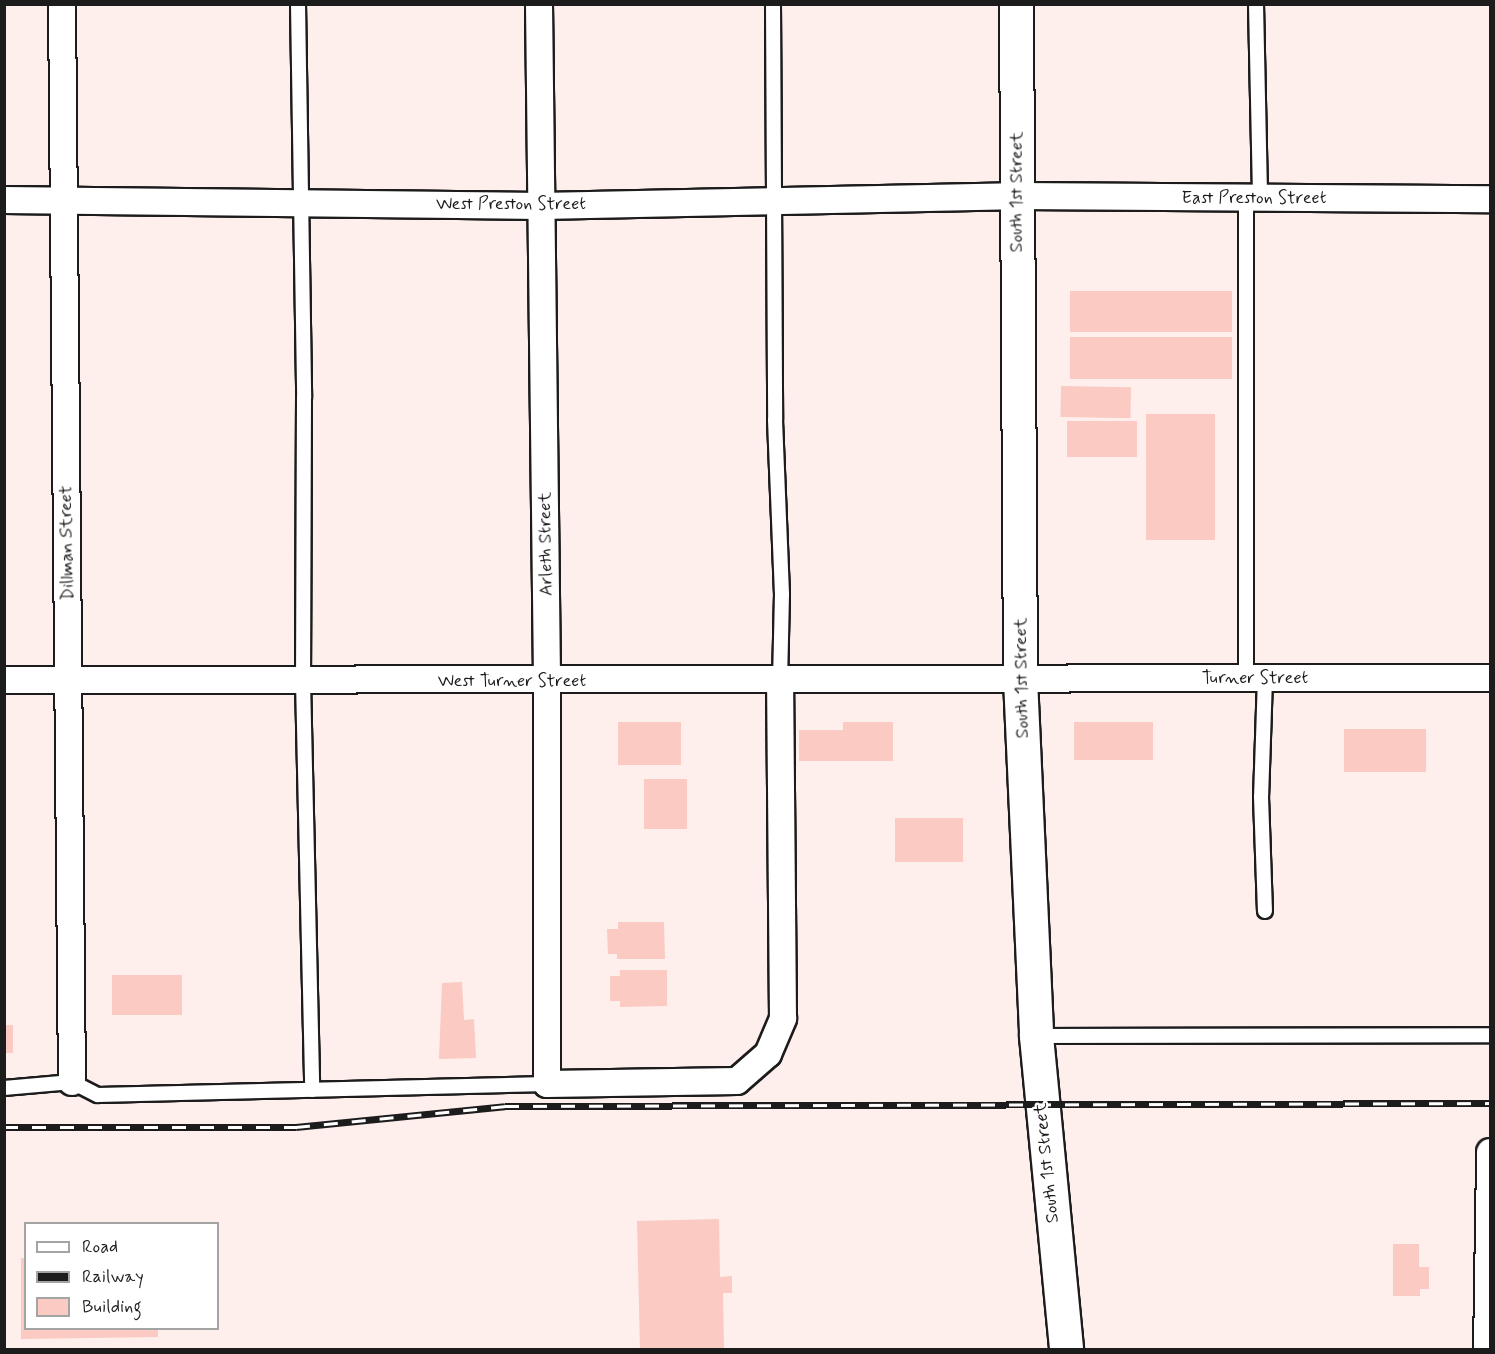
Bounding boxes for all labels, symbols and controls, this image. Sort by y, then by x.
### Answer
street label: South 1st Street [1006,132,1028,252]
street label: East Preston Street [1180,187,1328,209]
street label: West Preston Street [435,193,587,215]
street label: Dillman Street [55,486,79,600]
street label: Arleth Street [534,492,558,596]
street label: South 1st Street [1010,617,1034,739]
street label: Turner Street [1200,667,1310,689]
street label: West Turner Street [436,670,588,692]
street label: South 1st Street [1030,1102,1064,1224]
legend [24,1222,219,1330]
text: Road [82,1235,118,1259]
text: Railway [82,1265,144,1289]
text: Building [82,1295,142,1319]

